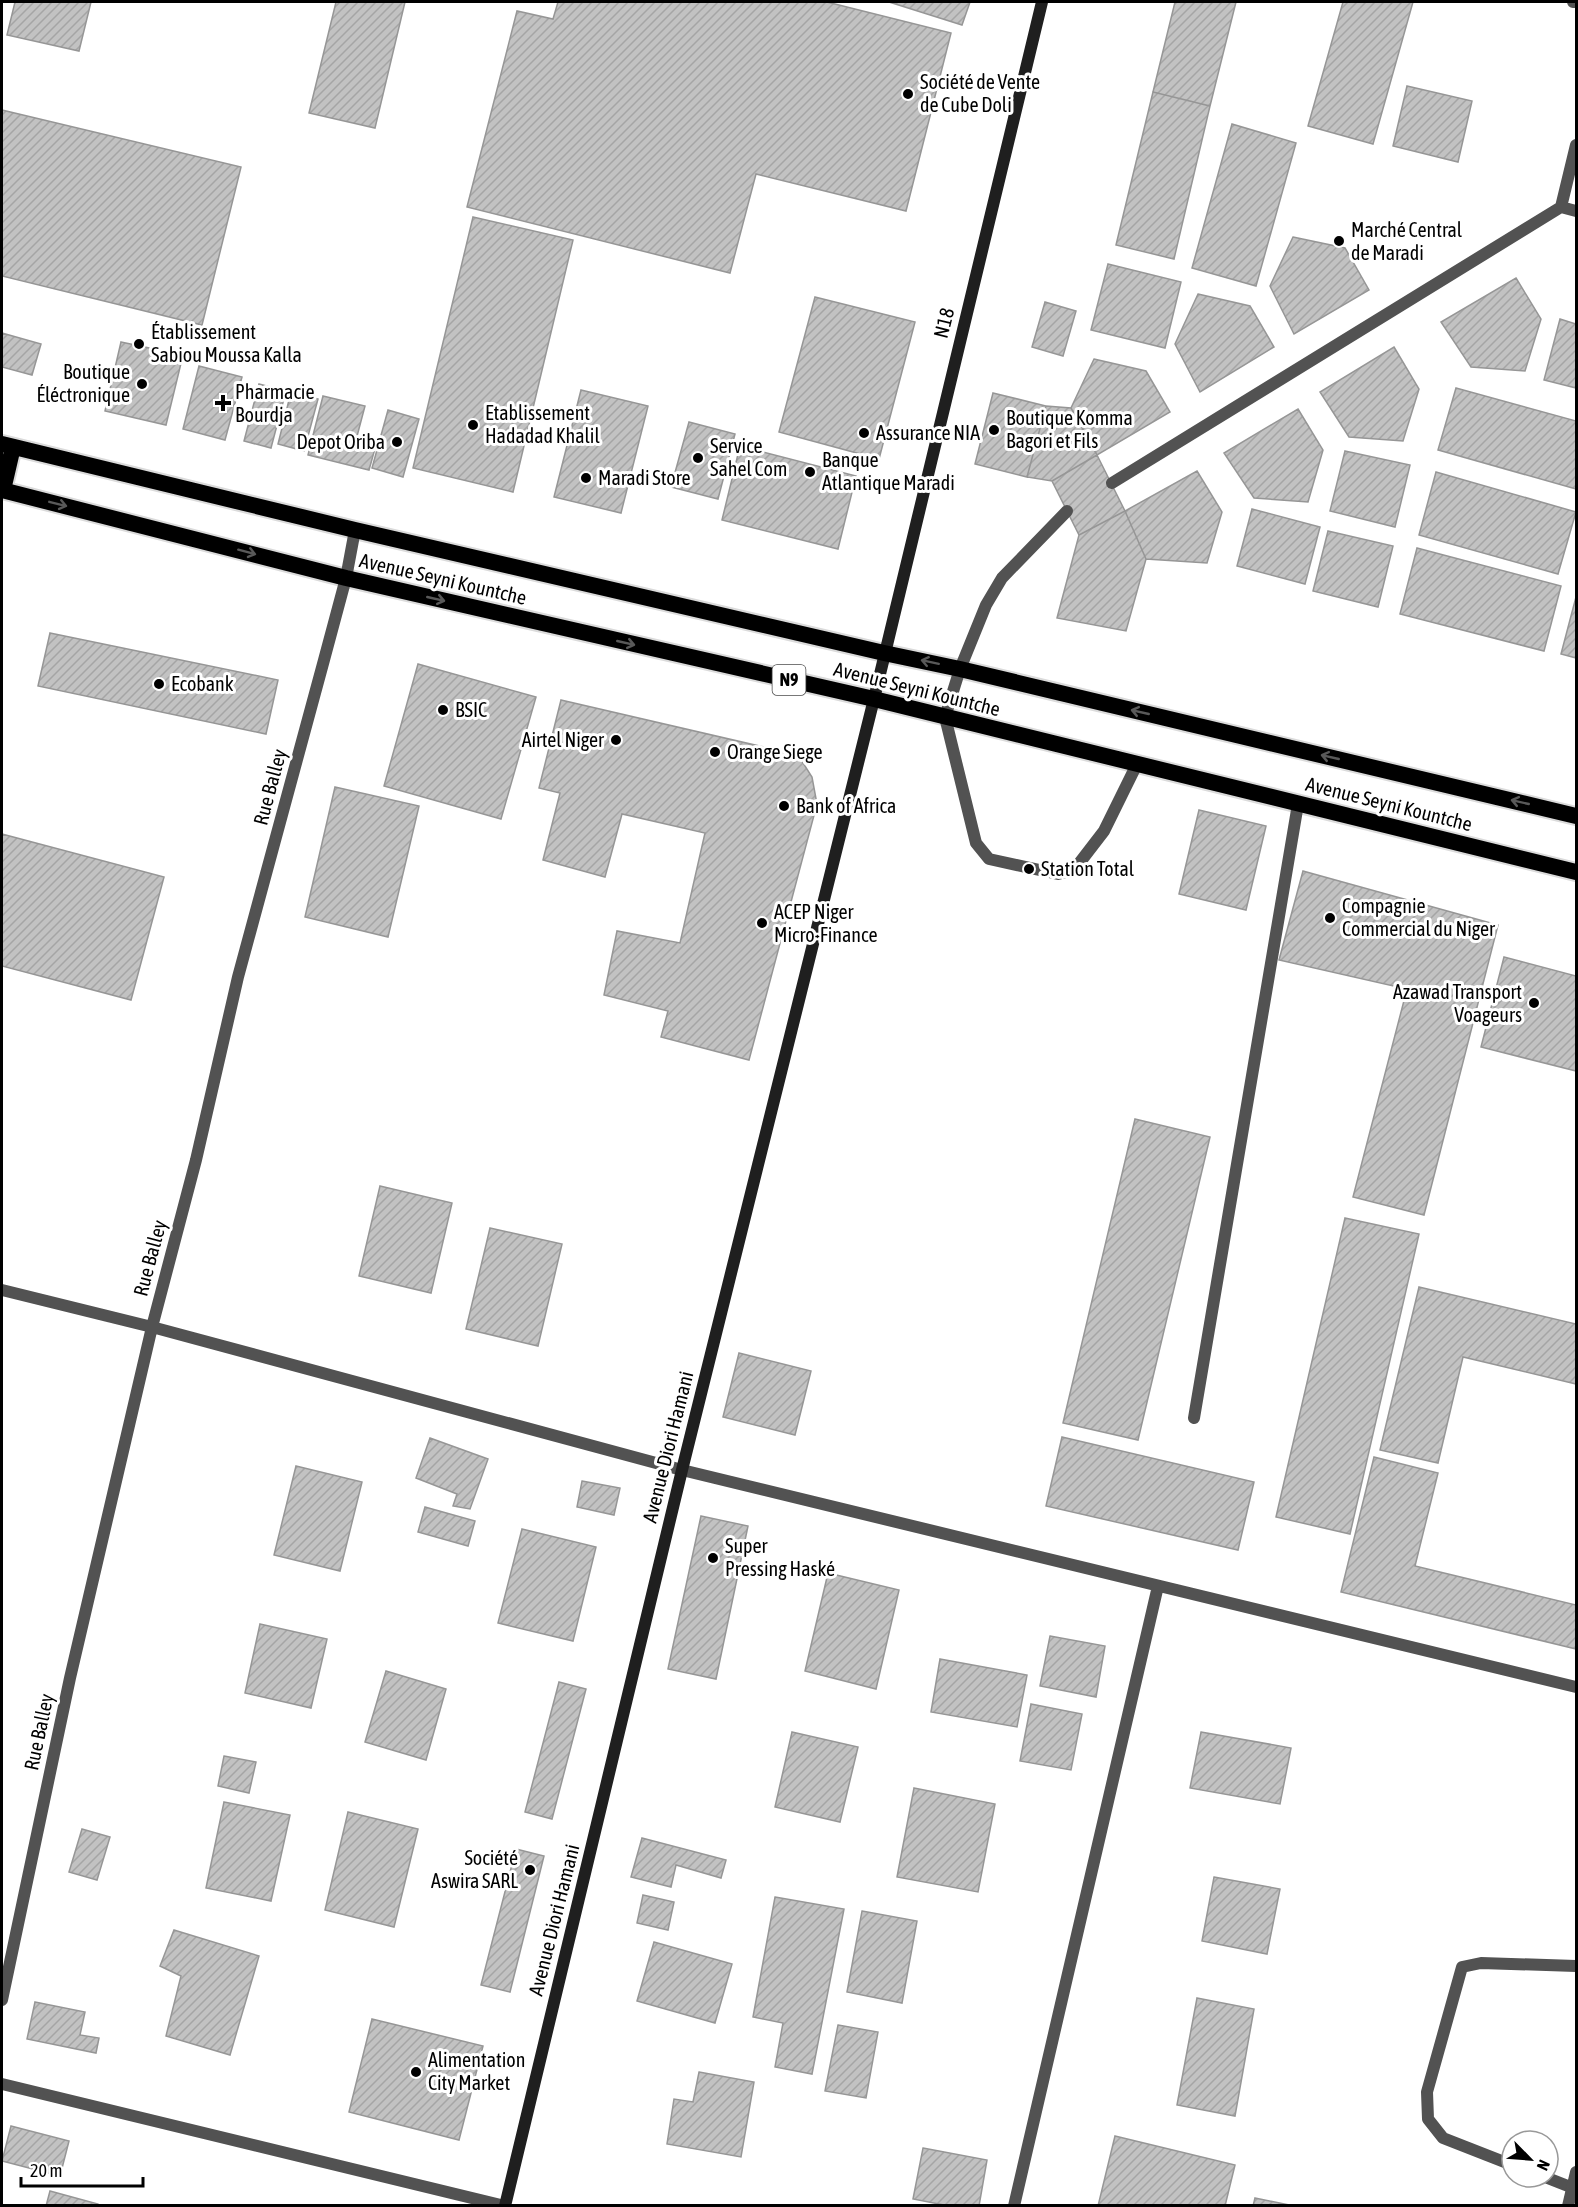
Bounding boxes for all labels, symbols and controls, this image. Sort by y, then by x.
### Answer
place label: Société de Vente de Cube Doli [920,70,1040,116]
marker: Société de Vente de Cube Doli [901,87,915,101]
place label: Marché Central de Maradi [1351,218,1463,264]
marker: Marché Central de Maradi [1332,234,1346,248]
street label: N18 [929,305,958,341]
place label: Établissement Sabiou Moussa Kalla [151,320,302,366]
marker: Établissement Sabiou Moussa Kalla [132,337,146,351]
place label: Boutique Éléctronique [36,360,130,406]
marker: Boutique Éléctronique [135,377,149,391]
place label: Pharmacie Bourdja [235,380,314,426]
marker: Pharmacie Bourdja [216,396,230,410]
place label: Etablissement Hadadad Khalil [485,401,600,447]
place label: Boutique Komma Bagori et Fils [1006,406,1133,452]
marker: Etablissement Hadadad Khalil [466,418,480,432]
place label: Assurance NIA [876,421,980,444]
marker: Boutique Komma Bagori et Fils [987,423,1001,437]
marker: Assurance NIA [857,426,871,440]
place label: Depot Oriba [296,430,385,453]
place label: Service Sahel Com [710,434,787,480]
marker: Depot Oriba [390,435,404,449]
place label: Banque Atlantique Maradi [822,448,955,494]
marker: Service Sahel Com [691,451,705,465]
marker: Banque Atlantique Maradi [803,465,817,479]
place label: Maradi Store [598,466,691,489]
marker: Maradi Store [579,471,593,485]
one-way arrow [48,498,67,510]
one-way arrow [237,547,256,559]
street label: Avenue Seyni Kountche [357,548,529,609]
one-way arrow [426,594,446,605]
one-way arrow [617,637,636,649]
one-way arrow [921,656,940,667]
street label: Avenue Seyni Kountche [832,657,1003,720]
road number: N9 [772,665,806,695]
place label: Ecobank [171,672,234,695]
marker: Ecobank [152,677,166,691]
place label: BSIC [455,698,487,721]
marker: BSIC [436,703,450,717]
one-way arrow [1131,705,1150,717]
place label: Airtel Niger [522,728,605,751]
marker: Airtel Niger [609,733,623,747]
place label: Orange Siege [727,740,823,763]
marker: Orange Siege [708,745,722,759]
street label: Rue Balley [248,746,291,827]
one-way arrow [1321,750,1340,762]
street label: Avenue Seyni Kountche [1304,772,1475,835]
place label: Bank of Africa [796,794,896,817]
one-way arrow [1510,796,1530,807]
marker: Bank of Africa [777,799,791,813]
place label: Station Total [1041,857,1135,880]
marker: Station Total [1022,862,1036,876]
place label: Compagnie Commercial du Niger [1342,894,1496,940]
place label: ACEP Niger Micro-Finance [774,900,878,946]
marker: Compagnie Commercial du Niger [1323,911,1337,925]
marker: ACEP Niger Micro-Finance [755,916,769,930]
place label: Azawad Transport Voageurs [1393,980,1522,1026]
marker: Azawad Transport Voageurs [1527,996,1541,1010]
street label: Rue Balley [128,1217,171,1298]
street label: Avenue Diori Hamani [638,1369,697,1525]
place label: Super Pressing Haské [725,1534,835,1580]
marker: Super Pressing Haské [706,1551,720,1565]
street label: Rue Balley [19,1691,58,1772]
street label: Avenue Diori Hamani [524,1842,583,1998]
place label: Société Aswira SARL [431,1846,518,1892]
marker: Société Aswira SARL [523,1863,537,1877]
place label: Alimentation City Market [428,2048,525,2094]
marker: Alimentation City Market [409,2065,423,2079]
north arrow [1500,2129,1560,2189]
scale bar [21,2150,142,2188]
text: N [1533,2157,1554,2173]
text: 20 m [30,2160,62,2181]

